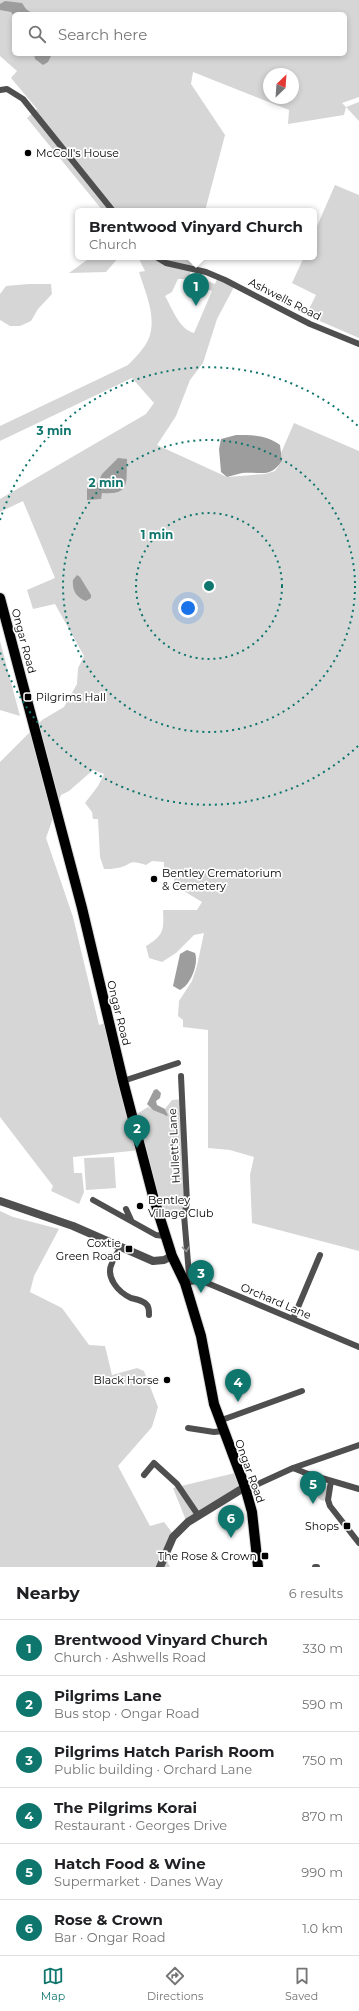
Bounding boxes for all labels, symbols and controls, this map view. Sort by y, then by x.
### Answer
search box [12,12,347,56]
icon: search [26,23,48,45]
text: Search here [58,25,147,44]
north arrow [263,68,299,104]
place label: McColl's House [36,146,119,160]
marker: McColl's House [23,148,33,158]
popup [75,208,317,260]
text: Brentwood Vinyard Church [89,217,303,236]
text: Church [89,236,137,252]
pin: 1 [183,273,209,306]
street label: Ashwells Road [246,275,324,323]
text: 3 min [36,423,72,438]
text: 2 min [89,475,123,490]
text: 1 min [141,527,173,542]
centre of rings [202,579,216,593]
your location [178,598,198,618]
street label: Ongar Road [9,607,39,675]
place label: Pilgrims Hall [36,690,106,704]
marker: Pilgrims Hall [23,692,33,702]
place label: Bentley Crematorium & Cemetery [162,866,282,893]
marker: Bentley Crematorium & Cemetery [149,874,159,884]
street label: Ongar Road [104,979,134,1047]
street label: Hullett's Lane [165,1108,183,1184]
pin: 2 [124,1115,150,1148]
place label: Bentley Village Club [148,1193,214,1220]
marker: Bentley Village Club [135,1201,145,1211]
place label: Coxtie Green Road [56,1236,121,1263]
marker: Coxtie Green Road [124,1244,134,1254]
one-way arrow [182,1246,191,1252]
pin: 3 [188,1260,214,1293]
street label: Orchard Lane [239,1280,314,1322]
pin: 4 [225,1369,251,1402]
place label: Black Horse [93,1373,159,1387]
marker: Black Horse [162,1375,172,1385]
street label: Ongar Road [232,1437,268,1505]
pin: 5 [300,1471,326,1504]
pin: 6 [218,1505,244,1538]
place label: Shops [305,1519,340,1533]
marker: Shops [342,1521,352,1531]
place label: The Rose & Crown [158,1549,257,1563]
marker: The Rose & Crown [260,1551,270,1561]
text: Nearby [16,1583,80,1603]
text: 6 results [289,1585,343,1601]
text: Brentwood Vinyard Church [54,1630,268,1649]
text: 1 [26,1640,32,1656]
text: 330 m [303,1640,343,1656]
text: Church · Ashwells Road [54,1649,206,1665]
text: Pilgrims Lane [54,1686,162,1705]
text: 2 [25,1696,33,1712]
text: 590 m [302,1696,343,1712]
text: Bus stop · Ongar Road [54,1705,200,1721]
text: Pilgrims Hatch Parish Room [54,1742,274,1761]
text: 3 [25,1752,33,1768]
text: 750 m [302,1752,343,1768]
text: Public building · Orchard Lane [54,1761,252,1777]
text: The Pilgrims Korai [54,1798,197,1817]
text: 4 [25,1808,33,1824]
text: 870 m [302,1808,343,1824]
text: Restaurant · Georges Drive [54,1817,227,1833]
text: Hatch Food & Wine [54,1854,206,1873]
text: 5 [25,1864,33,1880]
text: 990 m [301,1864,343,1880]
text: Supermarket · Danes Way [54,1873,223,1889]
text: Rose & Crown [54,1910,163,1929]
text: 6 [25,1920,33,1936]
text: 1.0 km [302,1920,343,1936]
text: Bar · Ongar Road [54,1929,166,1945]
tab: Map [41,1965,65,2003]
tab: Directions [147,1965,203,2003]
tab: Saved [285,1965,318,2003]

